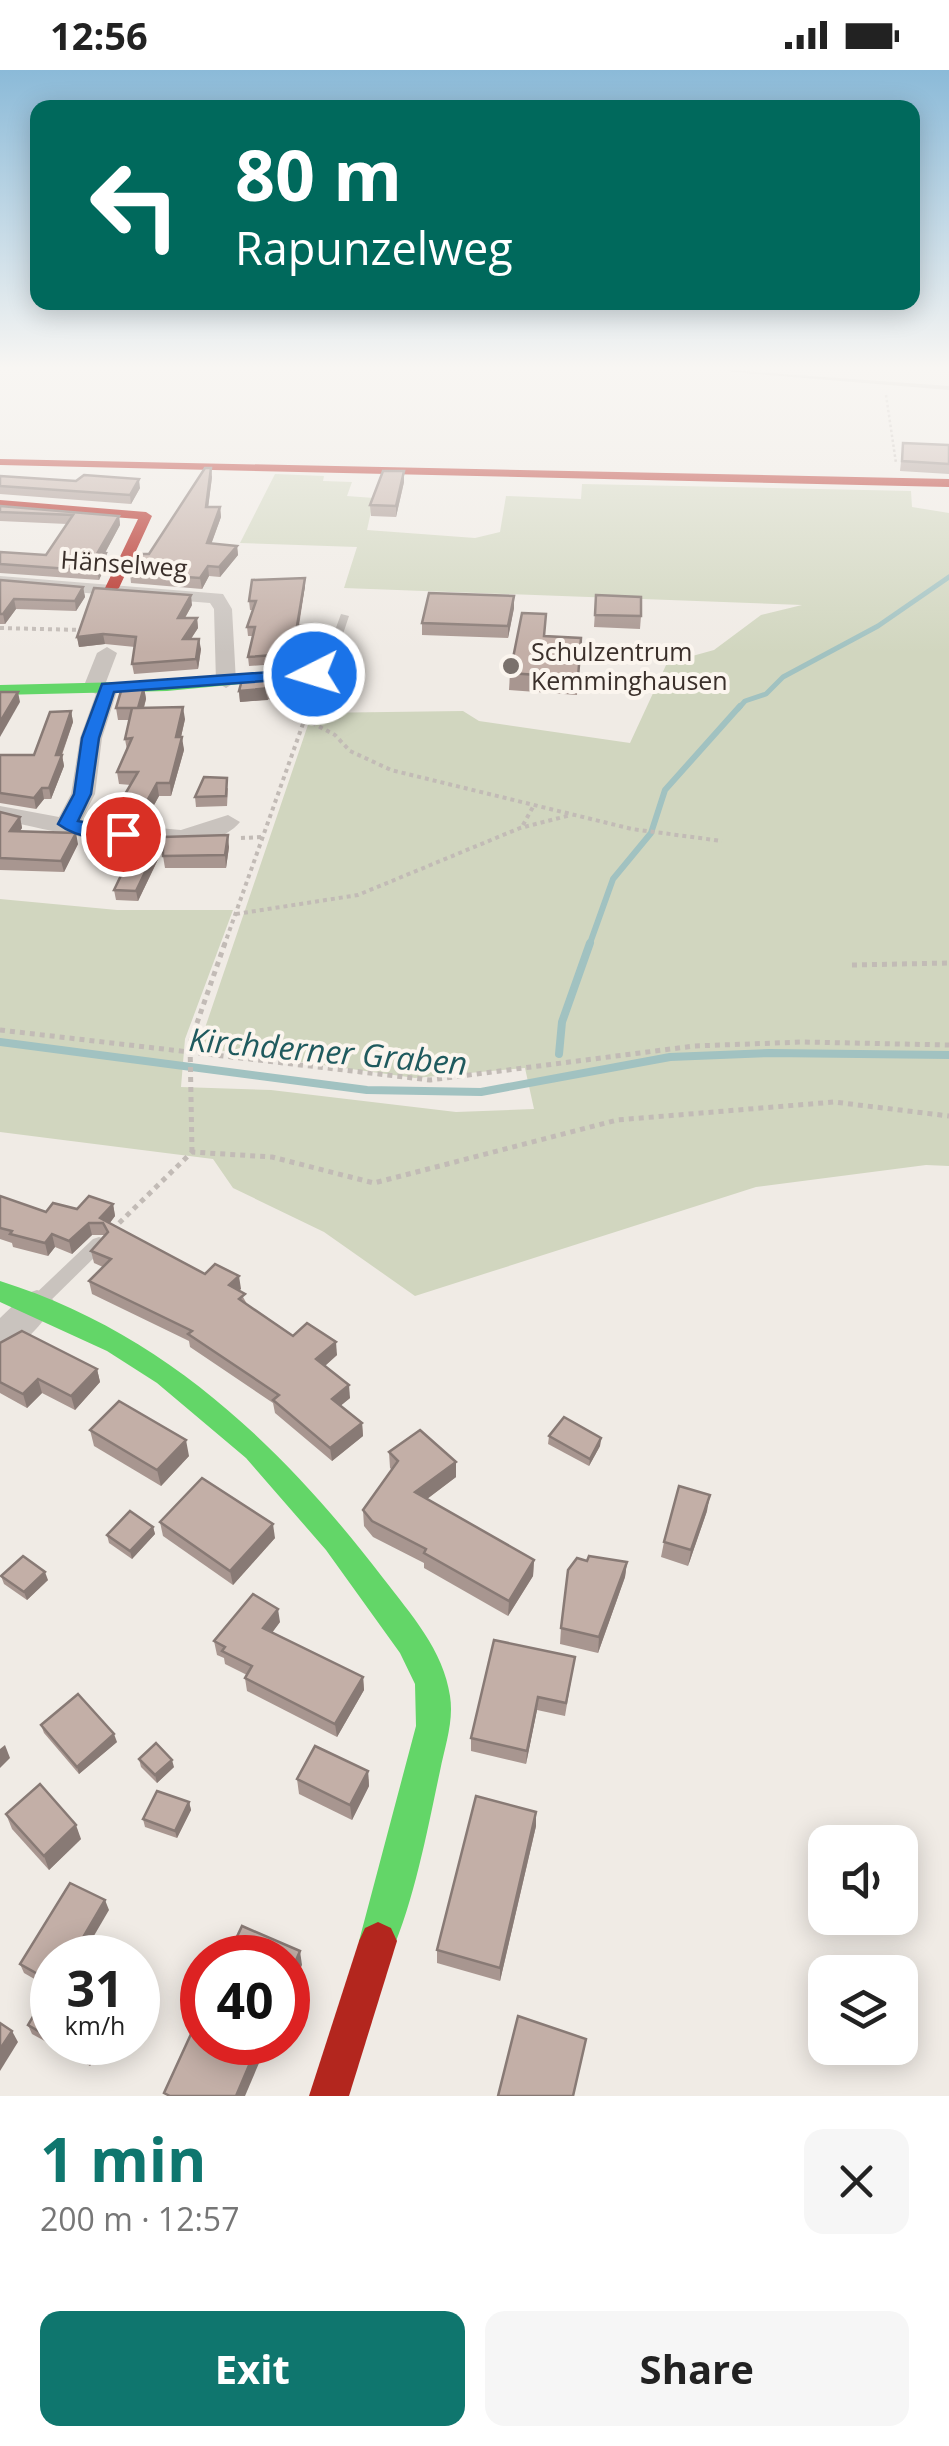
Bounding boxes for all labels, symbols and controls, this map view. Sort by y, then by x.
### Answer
text: 12:56 [50,9,148,61]
text: 80 m [235,126,402,222]
icon: left [70,140,200,270]
text: Rapunzelweg [235,217,513,278]
street label: Hänselweg [60,542,189,584]
position arrow [262,622,366,726]
place label: Schulzentrum Kemminghausen [531,634,728,697]
marker: Schulzentrum Kemminghausen [500,655,522,677]
pin [81,792,166,877]
icon: arrive [96,807,151,862]
water label: Kirchderner Graben [187,1017,469,1084]
map controls [808,1825,918,2065]
button: sound [808,1825,918,1935]
speed limit sign: 40 [180,1935,310,2065]
text: 31 [66,1954,124,2022]
button: layers [808,1955,918,2065]
text: km/h [65,2008,125,2042]
text: 1 min [40,2118,207,2200]
button: close [804,2129,909,2234]
text: 200 m · 12:57 [40,2197,239,2240]
button: Exit [40,2311,465,2426]
button: Share [485,2311,909,2426]

